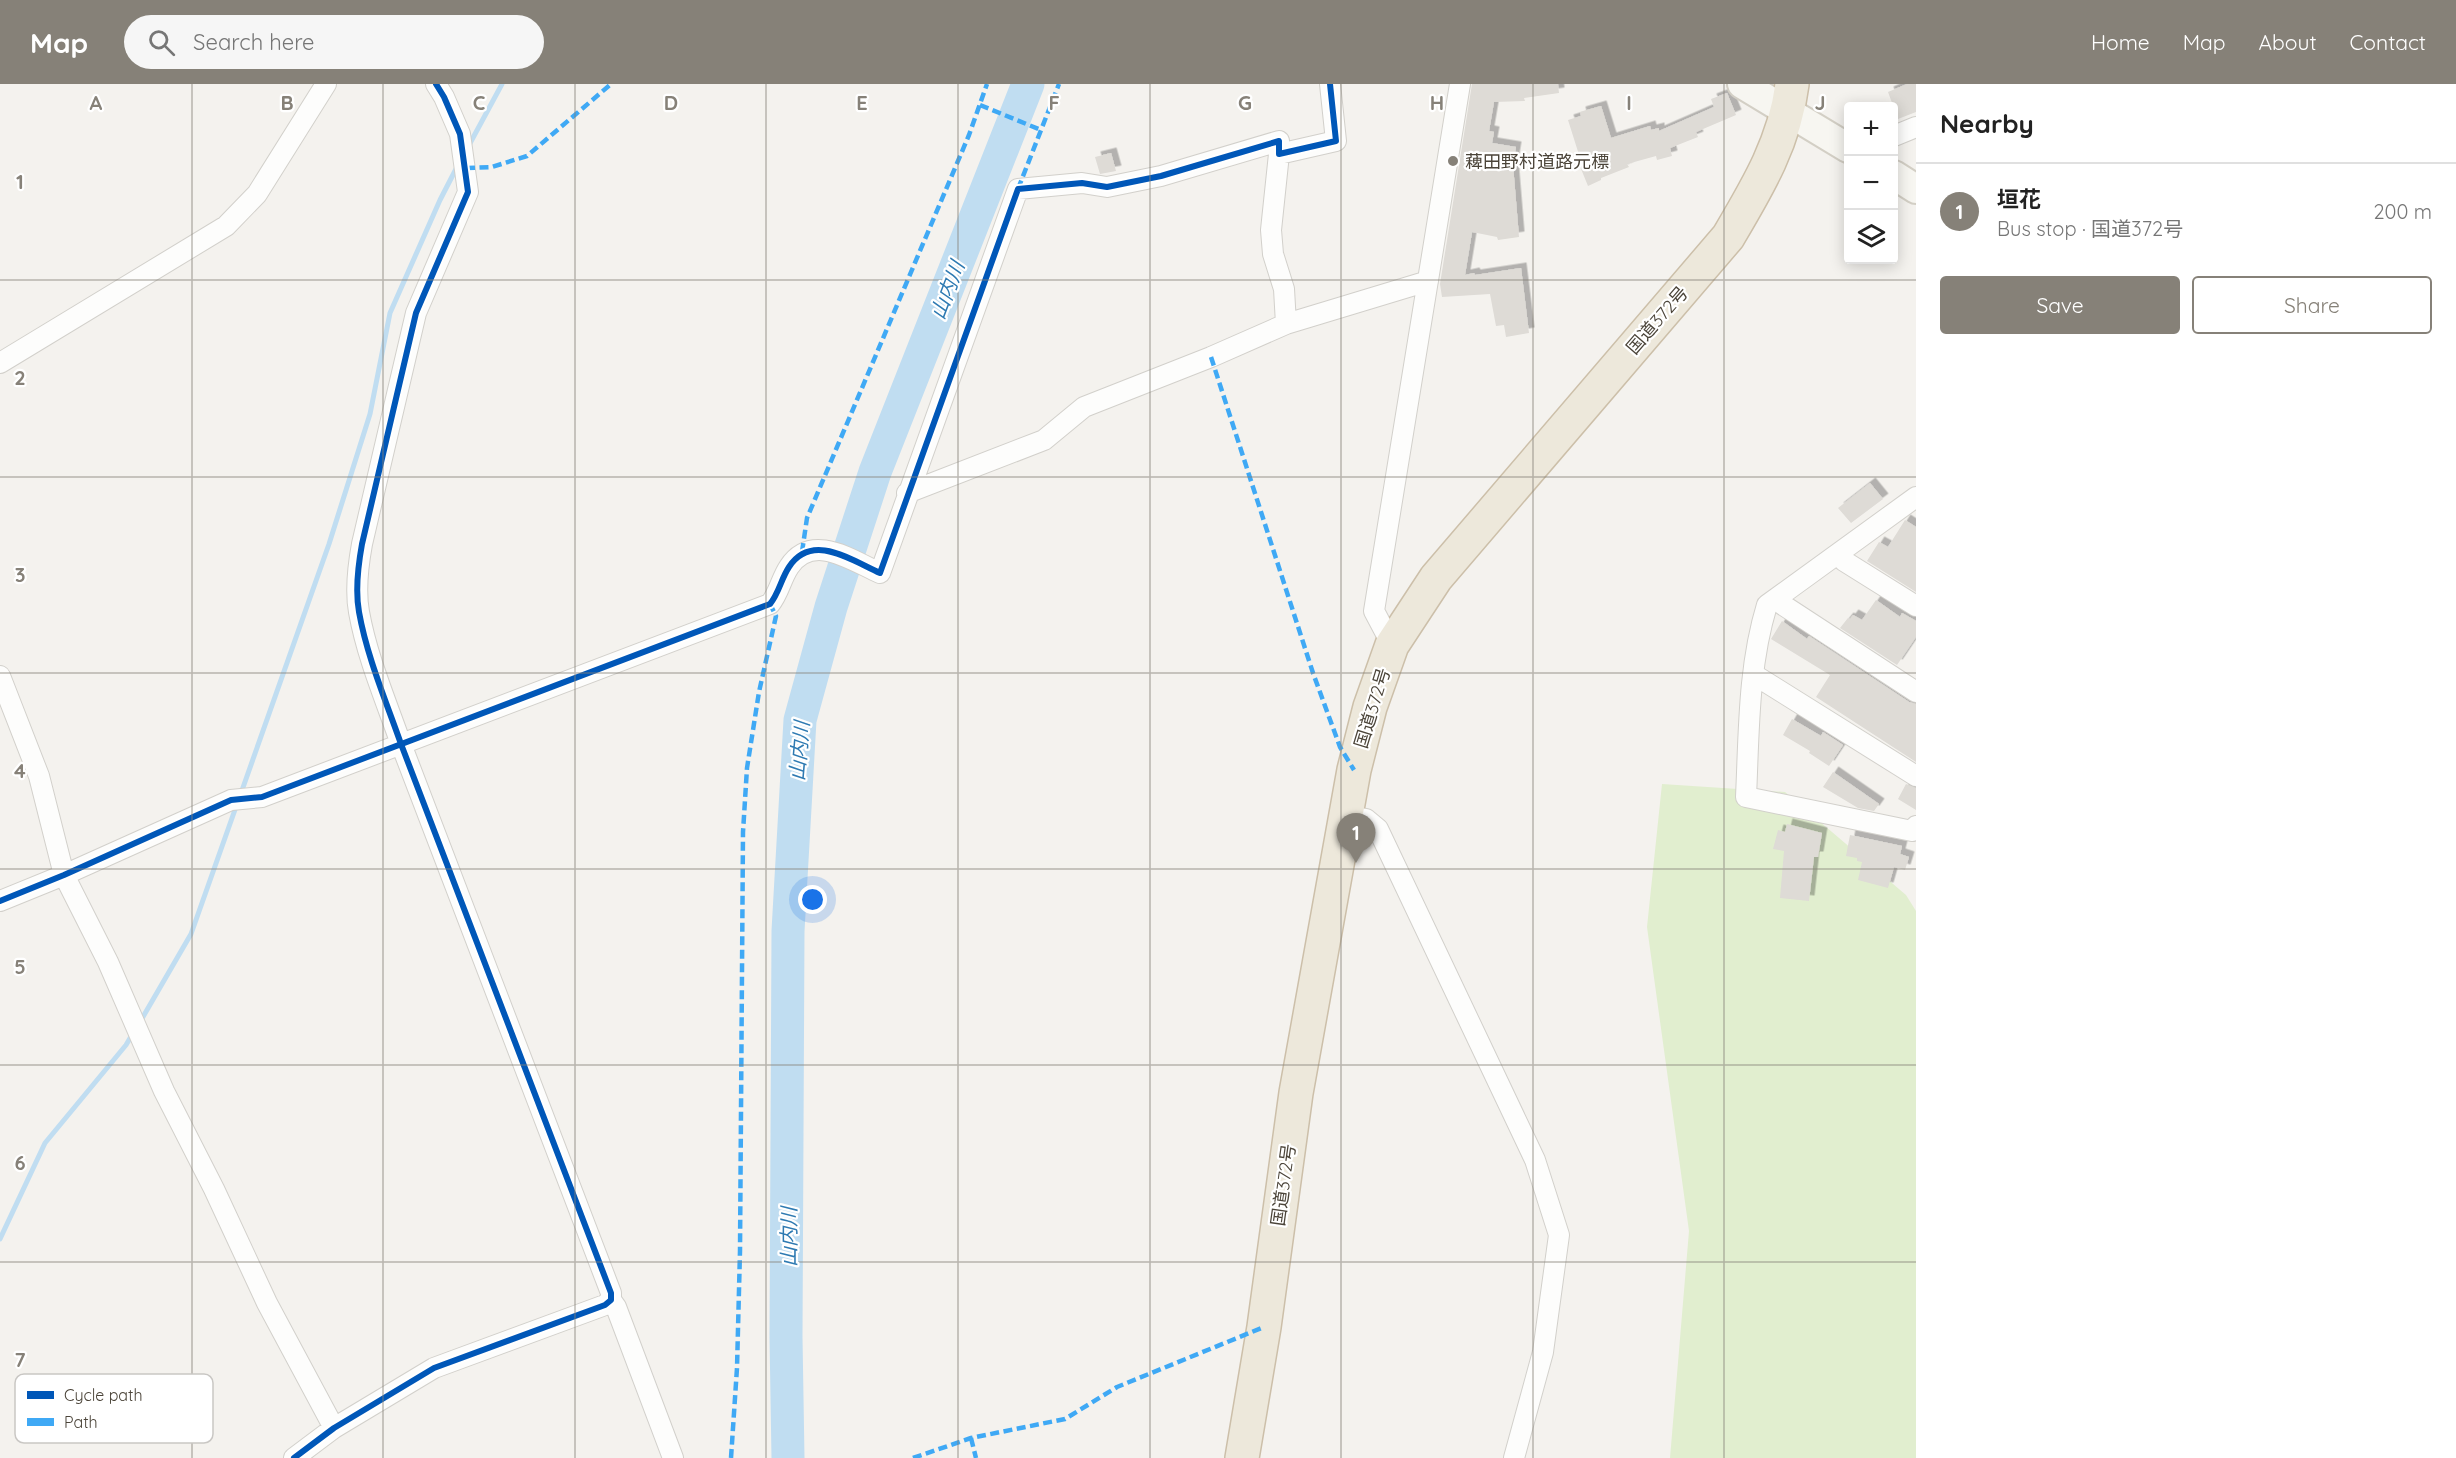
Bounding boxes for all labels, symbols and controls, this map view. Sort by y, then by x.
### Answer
search box [124,15,544,69]
text: Map [30,25,88,60]
icon: search [145,26,178,59]
text: Search here [193,28,315,56]
text: Home [2091,29,2150,55]
text: Map [2183,29,2226,55]
text: About [2259,29,2317,55]
text: Contact [2350,29,2426,55]
text: A [90,90,103,115]
text: B [280,90,294,115]
text: C [473,90,486,115]
text: D [664,90,678,115]
text: E [856,90,868,115]
text: F [1048,90,1060,115]
text: G [1238,90,1252,115]
text: H [1430,90,1444,115]
text: I [1626,90,1632,115]
text: J [1814,90,1826,115]
map controls [1844,102,1898,264]
button: + [1844,102,1898,156]
text: Nearby [1940,107,2034,140]
place label: 薭田野村道路元標 [1465,150,1609,173]
marker: 薭田野村道路元標 [1446,154,1460,168]
button: − [1844,156,1898,210]
text: 1 [16,169,24,194]
text: 垣花 [1997,185,2041,213]
text: 1 [1956,199,1963,224]
text: 200 m [2373,199,2432,224]
button: layers [1844,210,1898,264]
text: Bus stop · 国道372号 [1997,216,2183,241]
water label: 山内川 [925,256,970,322]
button: Save [1940,276,2180,334]
button: Share [2192,276,2432,334]
street label: 国道372号 [1621,281,1693,359]
text: 2 [14,365,26,390]
text: 3 [15,562,25,587]
street label: 国道372号 [1349,665,1395,751]
water label: 山内川 [784,718,814,782]
text: 4 [14,758,26,783]
pin: 1 [1336,814,1376,863]
your location [798,885,827,914]
text: 5 [14,954,26,979]
street label: 国道372号 [1266,1142,1300,1228]
text: 6 [14,1150,26,1175]
water label: 山内川 [776,1205,801,1267]
text: 7 [15,1347,26,1372]
legend [15,1374,213,1443]
text: Cycle path [64,1385,143,1405]
text: Path [64,1412,98,1432]

